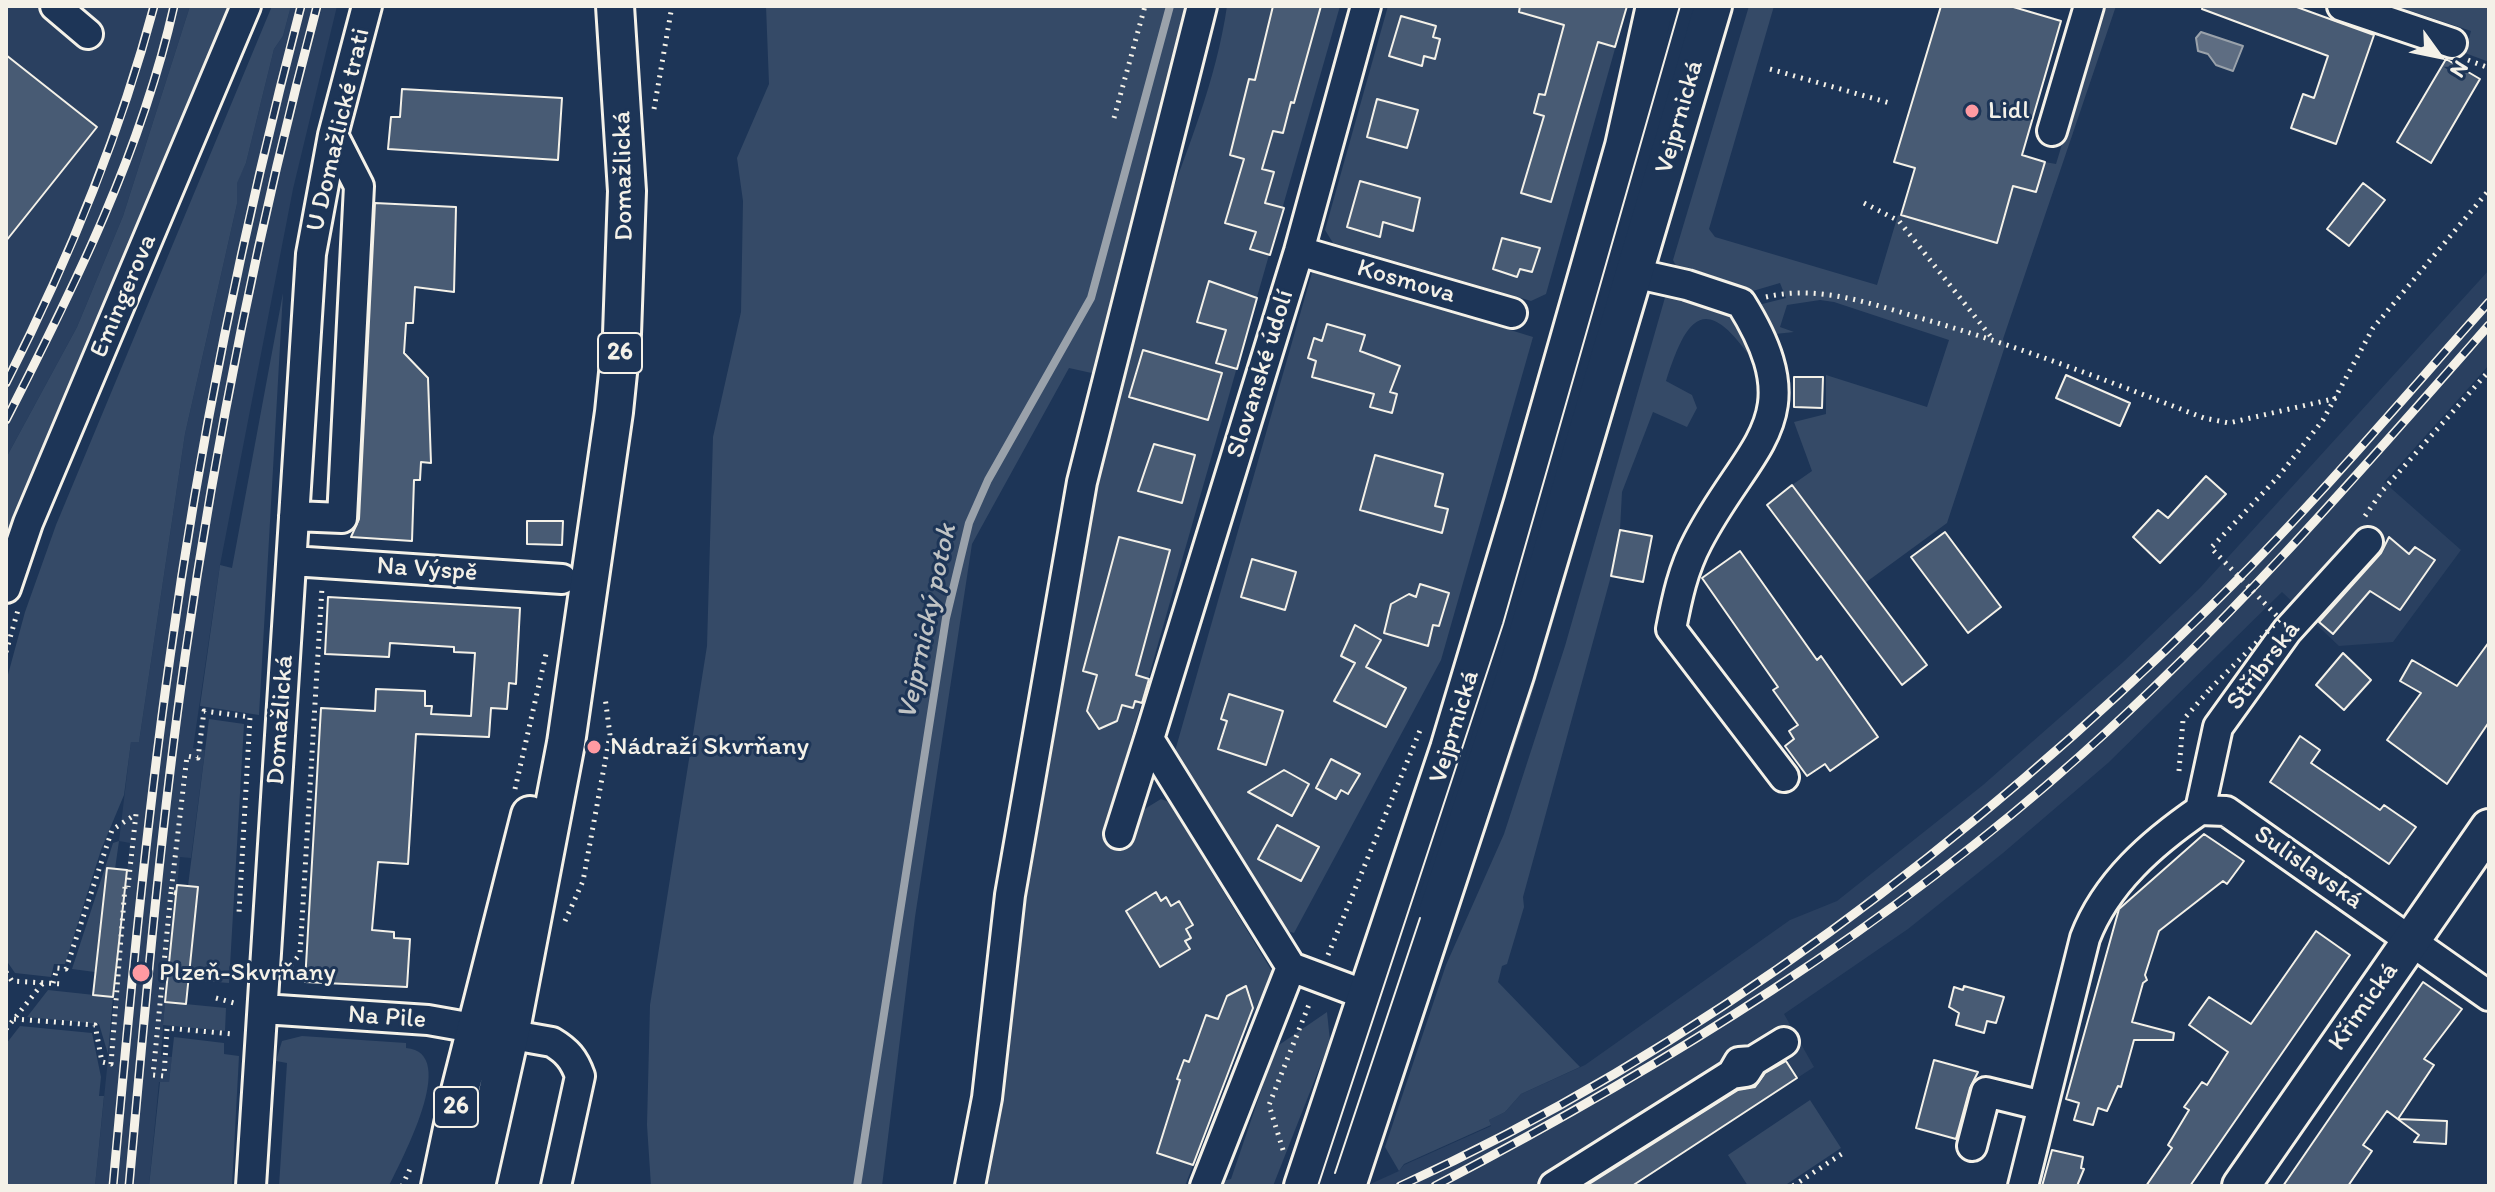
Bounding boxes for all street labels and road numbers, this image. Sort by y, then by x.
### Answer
street label: U Domažlické trati [300,25,378,235]
street label: Vejprnická [1649,57,1711,177]
street label: Domažlická [607,111,641,241]
street label: Emingerova [84,229,164,363]
street label: Kosmova [1353,253,1459,311]
street label: Slovanské údolí [1221,286,1301,462]
road number: 26 [598,333,642,373]
street label: Na Výspě [376,551,478,589]
street label: Stříbrská [2220,615,2308,717]
street label: Domažlická [261,654,301,786]
street label: Vejprnická [1423,667,1487,787]
street label: Sulislavská [2247,819,2369,917]
street label: Křimická [2322,957,2406,1057]
street label: Na Pile [347,1000,427,1036]
road number: 26 [434,1087,478,1127]

